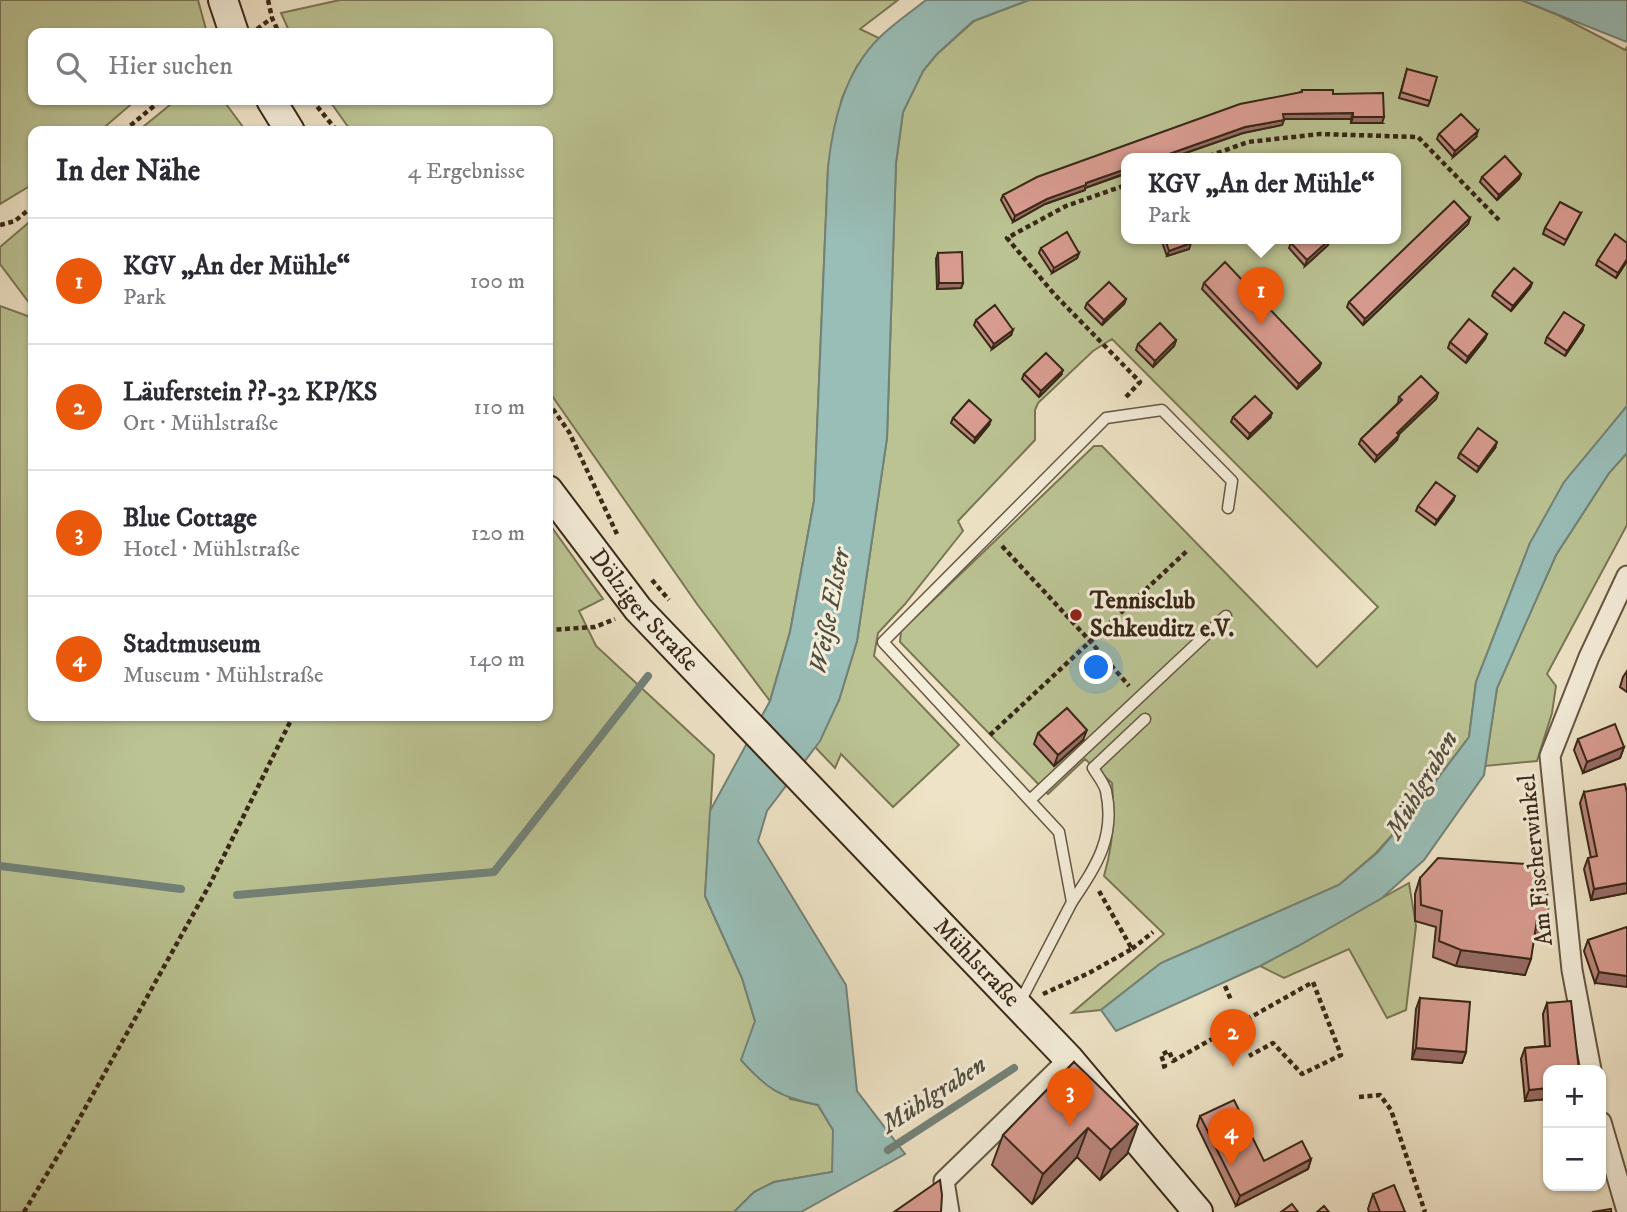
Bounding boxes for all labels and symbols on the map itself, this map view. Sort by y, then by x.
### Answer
pin: 1 [1238,267,1284,325]
street label: Dölziger Straße [583,543,705,678]
water label: Weiße Elster [802,544,859,676]
place label: Tennisclub Schkeuditz e.V. [1089,586,1234,644]
marker: Tennisclub Schkeuditz e.V. [1068,607,1084,623]
your location [1079,650,1113,684]
water label: Mühlgraben [1377,725,1466,847]
street label: Am Fischerwinkel [1512,772,1560,947]
street label: Mühlstraße [927,912,1027,1014]
pin: 2 [1210,1009,1256,1067]
water label: Mühlgraben [873,1049,993,1142]
pin: 3 [1047,1068,1093,1126]
pin: 4 [1208,1108,1254,1166]

